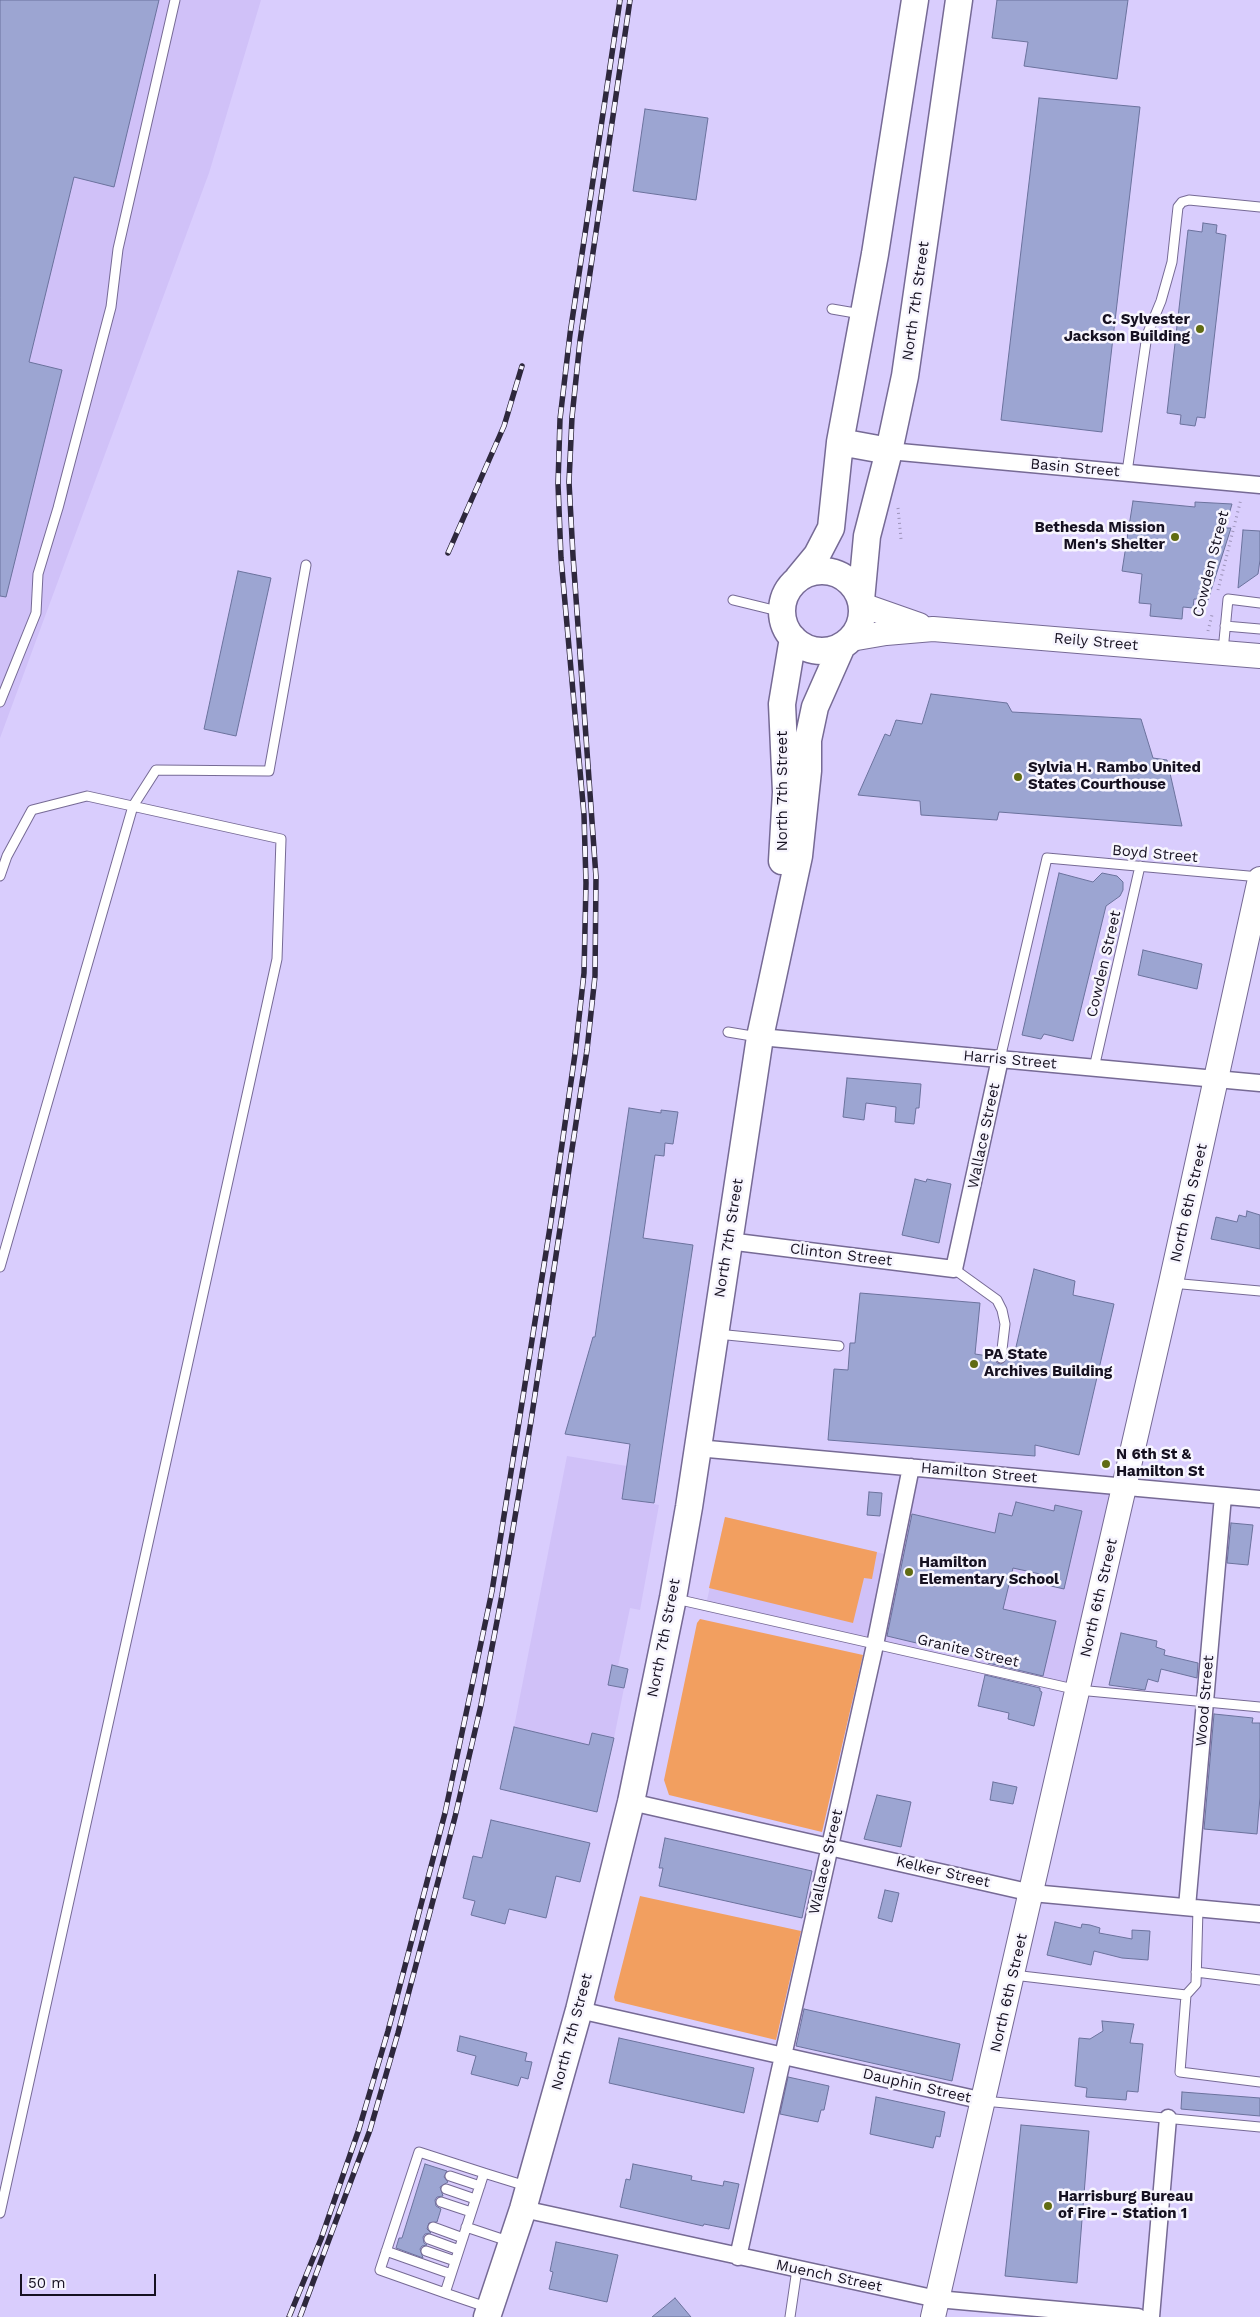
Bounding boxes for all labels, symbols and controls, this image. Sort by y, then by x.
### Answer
street label: North 7th Street [899,240,933,362]
place label: C. Sylvester Jackson Building [1064,311,1190,346]
marker: C. Sylvester Jackson Building [1194,323,1206,335]
street label: Basin Street [1030,455,1120,481]
street label: Cowden Street [1189,509,1233,619]
place label: Bethesda Mission Men's Shelter [1034,519,1165,554]
marker: Bethesda Mission Men's Shelter [1169,531,1181,543]
street label: Reily Street [1053,629,1139,655]
street label: North 7th Street [774,731,792,851]
place label: Sylvia H. Rambo United States Courthouse [1028,759,1201,794]
marker: Sylvia H. Rambo United States Courthouse [1012,771,1024,783]
street label: Boyd Street [1111,841,1199,867]
street label: Cowden Street [1083,909,1125,1019]
street label: Harris Street [962,1047,1058,1073]
street label: Wallace Street [964,1082,1004,1190]
street label: North 6th Street [1167,1142,1211,1264]
street label: North 7th Street [711,1177,747,1299]
street label: Clinton Street [789,1240,893,1270]
place label: PA State Archives Building [984,1346,1112,1381]
marker: PA State Archives Building [968,1358,980,1370]
place label: N 6th St & Hamilton St [1116,1446,1204,1481]
marker: N 6th St & Hamilton St [1100,1458,1112,1470]
street label: Hamilton Street [920,1459,1038,1487]
street label: North 6th Street [1077,1537,1121,1659]
place label: Hamilton Elementary School [919,1554,1059,1589]
marker: Hamilton Elementary School [903,1566,915,1578]
street label: North 7th Street [644,1577,684,1699]
street label: Granite Street [915,1631,1021,1671]
street label: Wood Street [1192,1655,1218,1747]
street label: Wallace Street [805,1808,847,1916]
street label: Kelker Street [894,1852,992,1892]
street label: North 6th Street [987,1932,1031,2054]
street label: North 7th Street [548,1971,596,2093]
street label: Dauphin Street [861,2065,973,2107]
place label: Harrisburg Bureau of Fire - Station 1 [1058,2188,1193,2223]
marker: Harrisburg Bureau of Fire - Station 1 [1042,2200,1054,2212]
street label: Muench Street [774,2256,884,2296]
scale bar [22,2264,159,2296]
text: 50 m [28,2274,65,2292]

